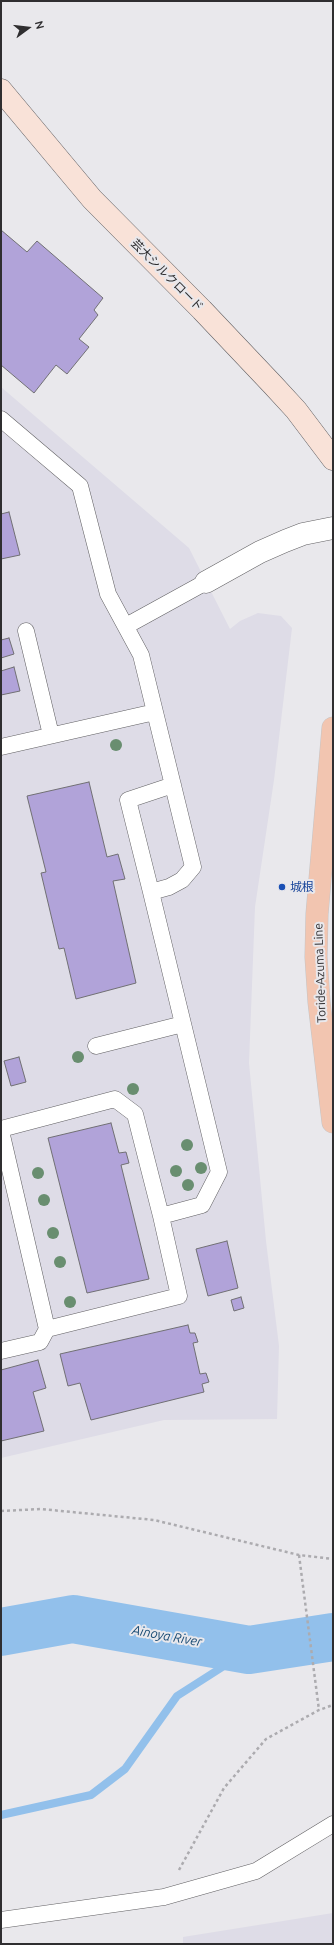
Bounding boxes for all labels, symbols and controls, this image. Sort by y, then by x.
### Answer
north arrow [8,8,48,48]
text: N [33,19,46,30]
street label: 芸大シルクロード [128,236,206,314]
place label: 城根 [290,880,314,894]
marker: 城根 [277,882,287,892]
street label: Toride-Azuma Line [311,923,329,1023]
water label: Ainoya River [131,1622,203,1650]

